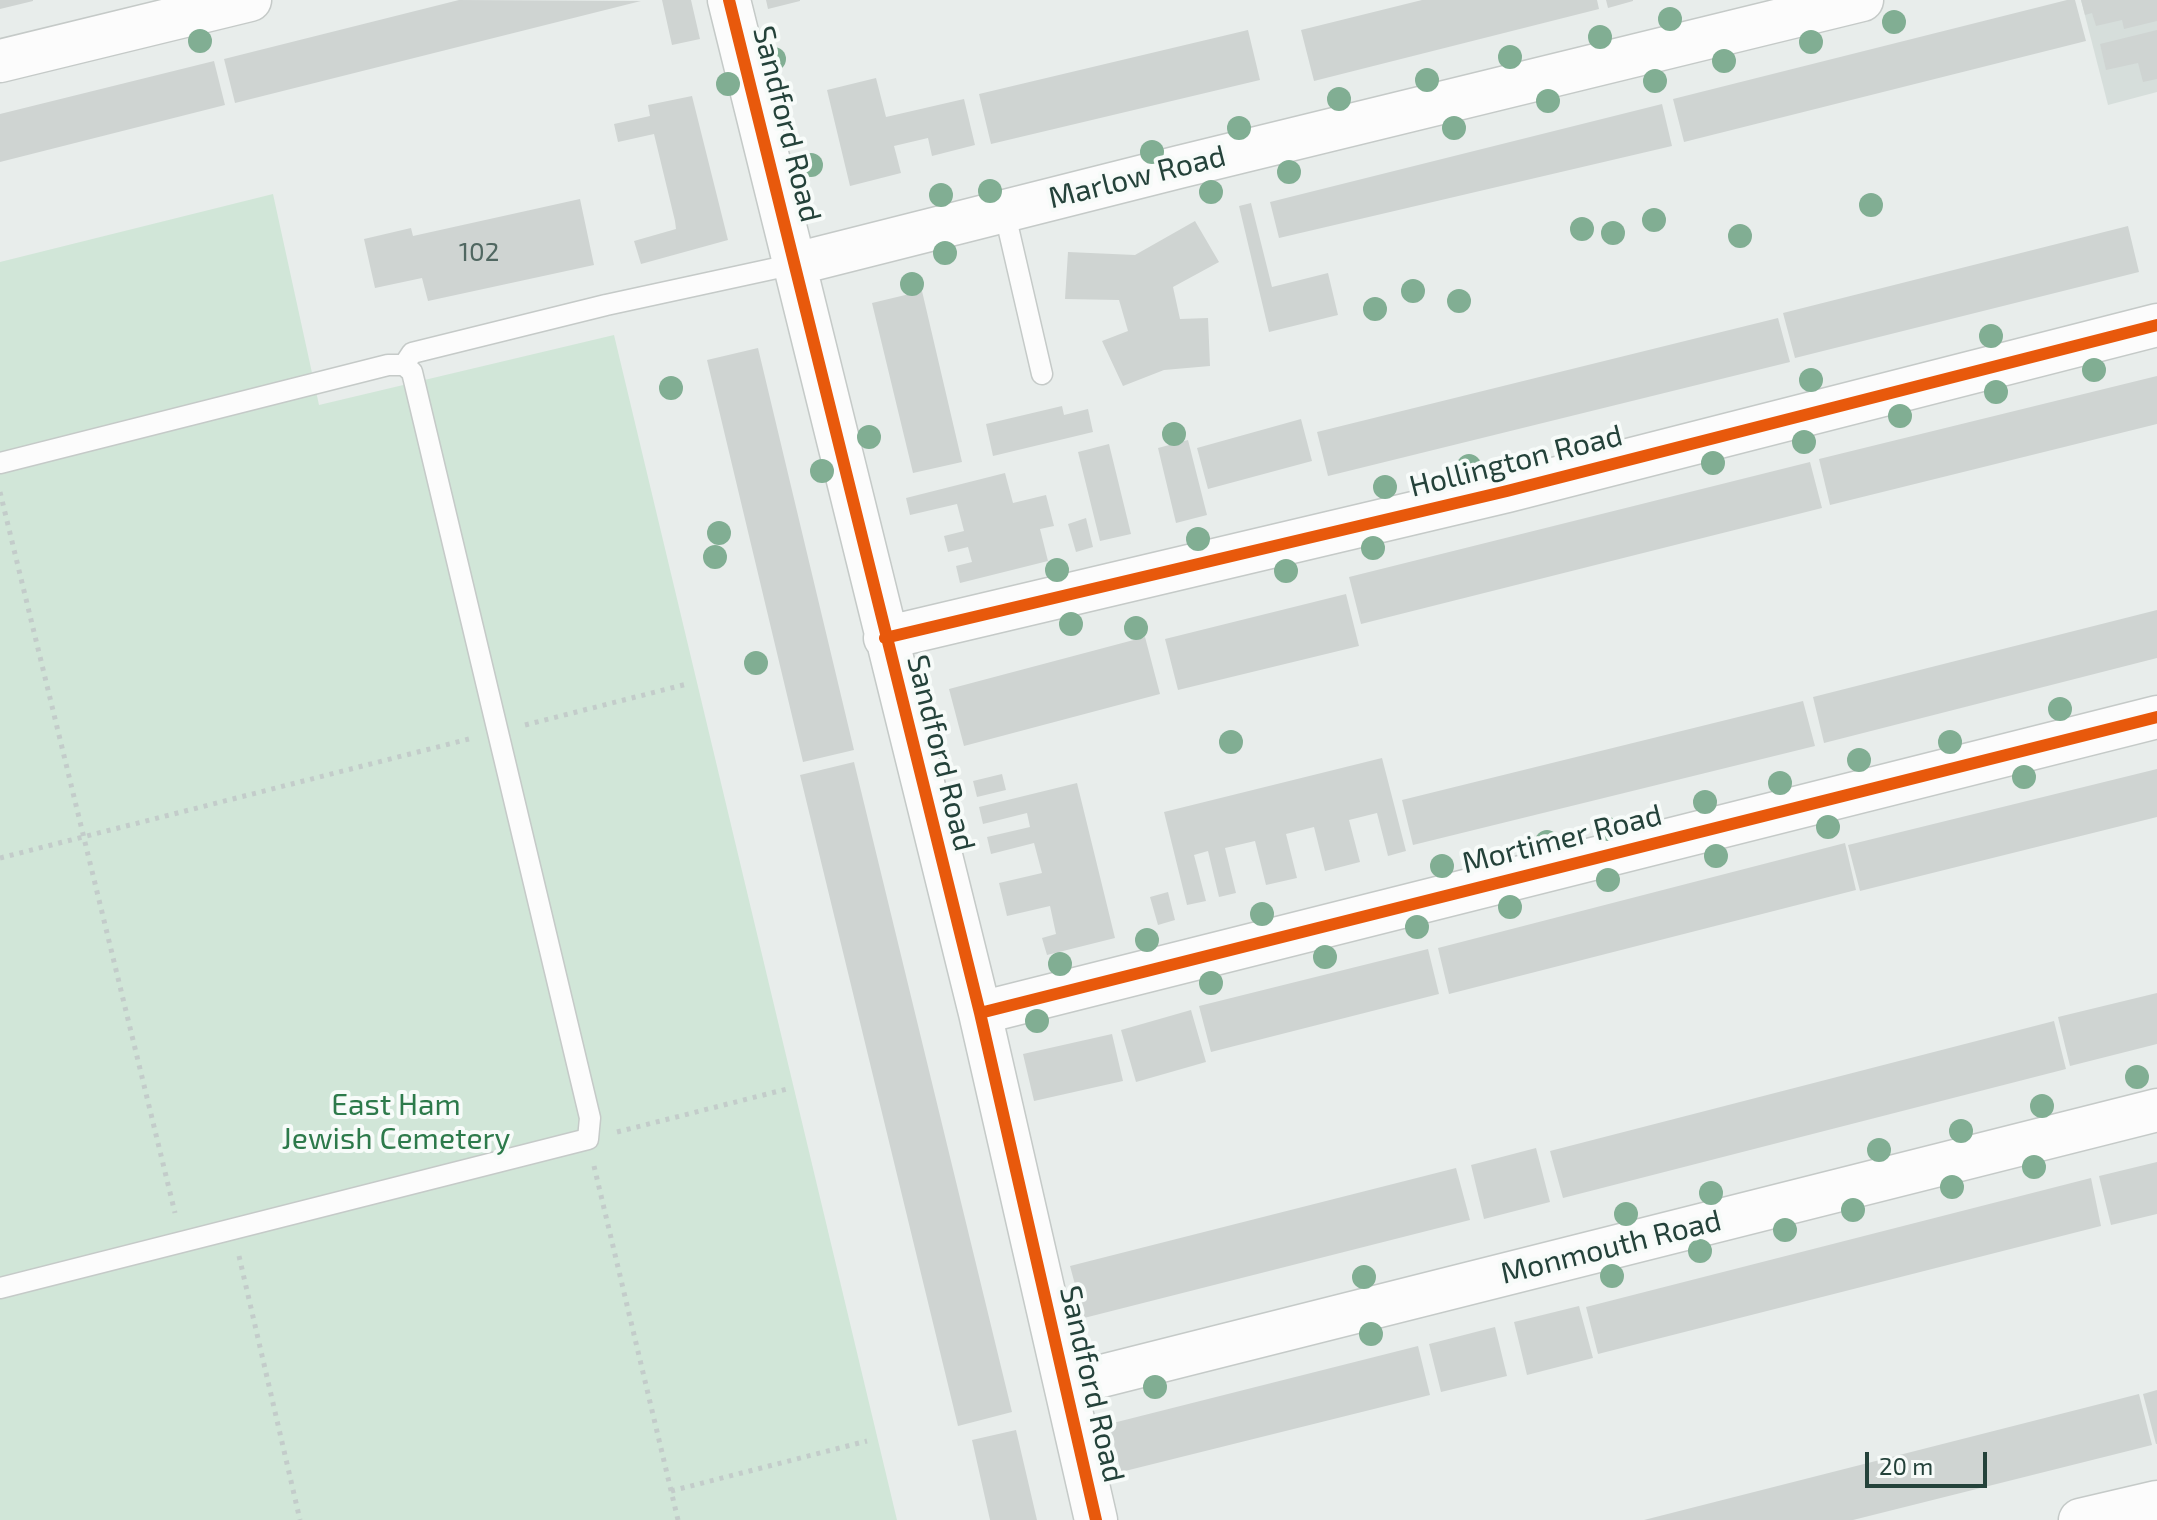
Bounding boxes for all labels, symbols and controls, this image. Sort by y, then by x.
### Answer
street label: Sandford Road [745,22,829,226]
street label: Marlow Road [1045,138,1229,216]
house number: 102 [459,236,499,268]
street label: Hollington Road [1406,417,1626,505]
street label: Sandford Road [899,651,983,855]
street label: Mortimer Road [1458,797,1666,881]
park label: East Ham Jewish Cemetery [282,1087,510,1158]
street label: Monmouth Road [1497,1202,1725,1292]
street label: Sandford Road [1052,1282,1132,1486]
scale bar [1869,1436,1991,1486]
text: 20 m [1879,1451,1933,1480]

